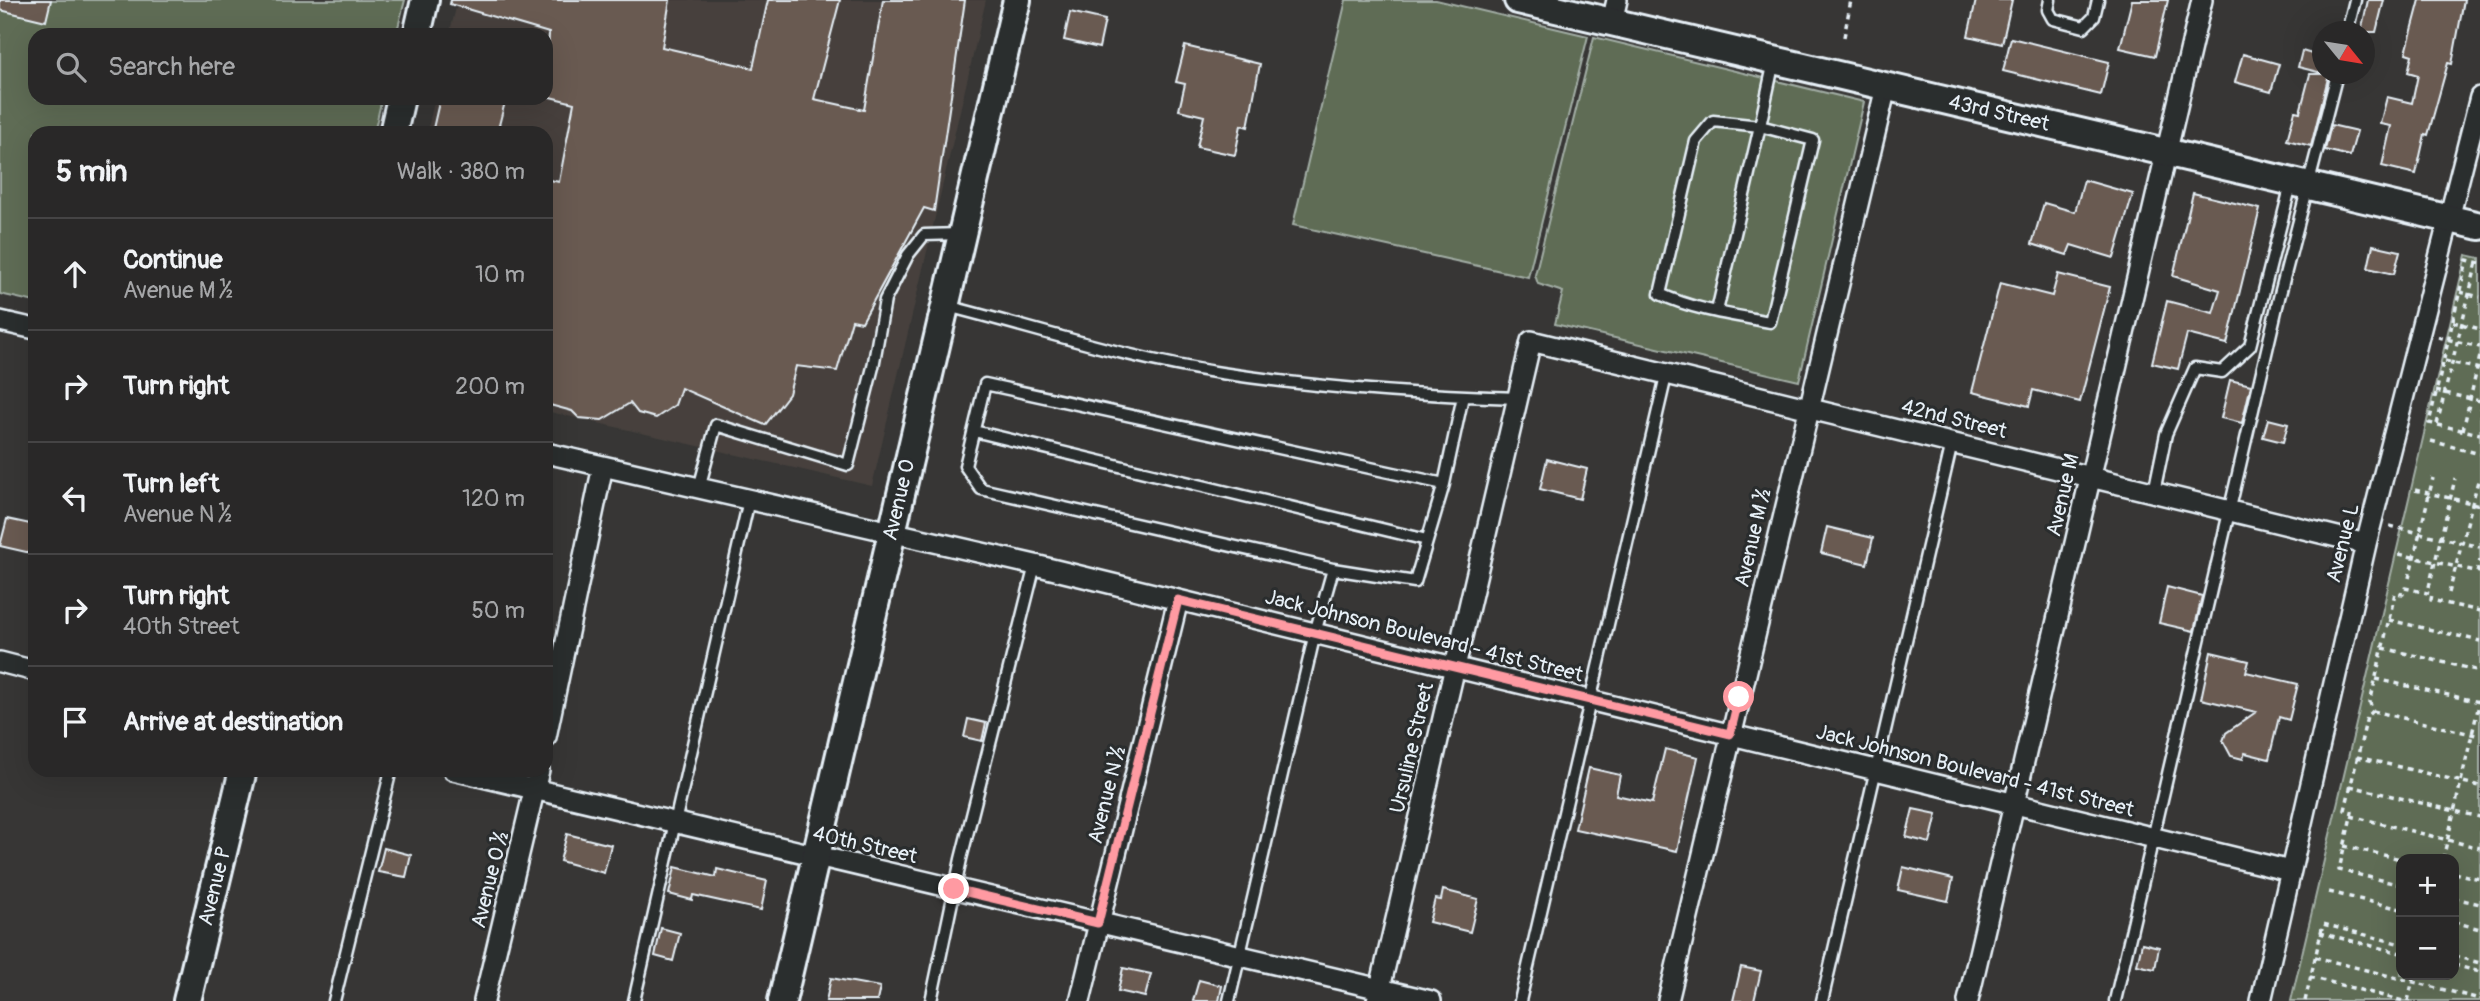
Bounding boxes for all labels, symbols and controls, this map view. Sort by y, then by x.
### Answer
north arrow [2312,21,2375,84]
search box [28,28,553,105]
icon: search [52,48,90,86]
text: Search here [108,51,235,83]
street label: 43rd Street [1946,88,2053,138]
text: 5 min [56,153,127,190]
text: Walk · 380 m [397,157,525,186]
text: Continue [123,244,223,276]
icon: ahead [56,255,94,293]
text: 10 m [475,260,525,289]
text: Avenue M ½ [123,276,233,305]
icon: right [56,367,94,405]
text: Turn right [123,370,229,402]
text: 200 m [455,372,525,401]
street label: 42nd Street [1899,393,2010,445]
street label: Avenue M [2040,451,2086,539]
street label: Avenue O [877,457,921,543]
text: Turn left [123,468,219,500]
icon: left [56,479,94,517]
text: 120 m [462,484,525,513]
street label: Avenue M ½ [1729,486,1777,590]
text: Avenue N ½ [123,500,232,529]
street label: Avenue L [2320,500,2366,586]
text: Turn right [123,580,229,612]
street label: Jack Johnson Boulevard - 41st Street [1262,583,1586,689]
icon: right [56,591,94,629]
text: 50 m [471,596,525,625]
text: 40th Street [123,612,239,641]
street label: Ursuline Street [1384,680,1440,816]
route start [1723,681,1754,712]
icon: arrive [56,703,94,741]
text: Arrive at destination [123,706,343,738]
street label: Jack Johnson Boulevard - 41st Street [1813,718,2137,824]
street label: Avenue N ½ [1082,744,1132,846]
street label: 40th Street [810,820,920,870]
street label: Avenue O ½ [465,829,515,931]
street label: Avenue P [192,844,238,928]
map controls [2396,854,2459,980]
button: + [2396,854,2459,917]
route end [938,873,969,904]
button: − [2396,917,2459,980]

